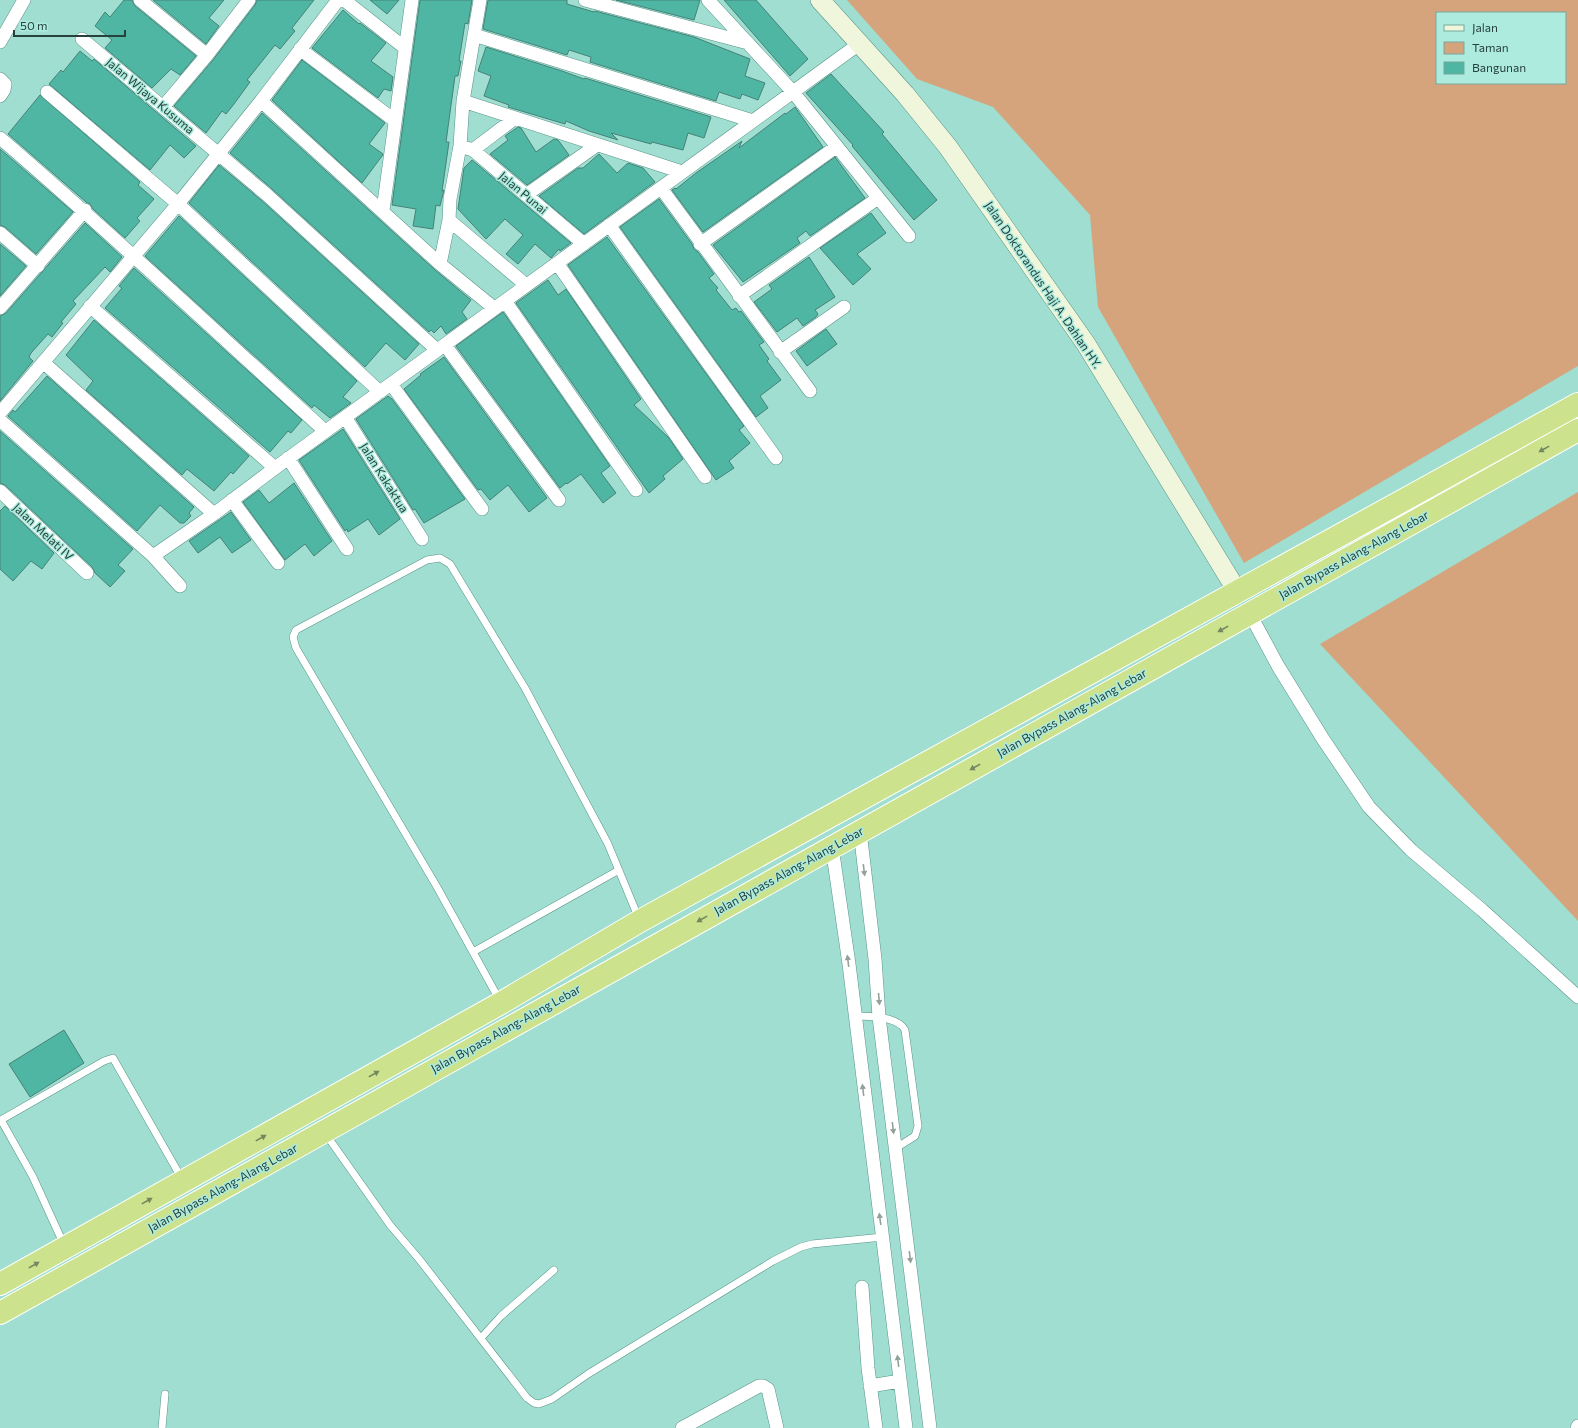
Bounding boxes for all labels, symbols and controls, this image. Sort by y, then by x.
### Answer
scale bar [14,12,125,38]
legend [1436,12,1566,84]
text: 50 m [20,18,48,32]
text: Jalan [1472,20,1498,35]
text: Taman [1472,40,1509,54]
street label: Jalan Wijaya Kusuma [103,54,198,137]
text: Bangunan [1472,60,1526,74]
street label: Jalan Punai [496,168,551,217]
street label: Jalan Doktorandus Haji A. Dahlan HY. [982,198,1105,371]
street label: Jalan Kakaktua [357,440,412,516]
one-way arrow [1538,446,1550,453]
street label: Jalan Melati IV [10,500,77,563]
street label: Jalan Bypass Alang-Alang Lebar [1276,507,1431,602]
one-way arrow [1217,625,1229,632]
street label: Jalan Bypass Alang-Alang Lebar [994,665,1149,760]
one-way arrow [969,764,981,771]
street label: Jalan Bypass Alang-Alang Lebar [711,823,866,918]
one-way arrow [861,864,868,876]
one-way arrow [696,916,708,923]
one-way arrow [845,955,851,967]
street label: Jalan Bypass Alang-Alang Lebar [428,981,583,1076]
one-way arrow [875,993,882,1005]
one-way arrow [368,1071,380,1078]
one-way arrow [860,1084,866,1096]
one-way arrow [890,1122,896,1134]
one-way arrow [255,1134,267,1141]
street label: Jalan Bypass Alang-Alang Lebar [145,1140,300,1235]
one-way arrow [141,1198,153,1205]
one-way arrow [877,1213,883,1225]
one-way arrow [907,1251,913,1263]
one-way arrow [28,1262,40,1269]
one-way arrow [895,1355,901,1368]

